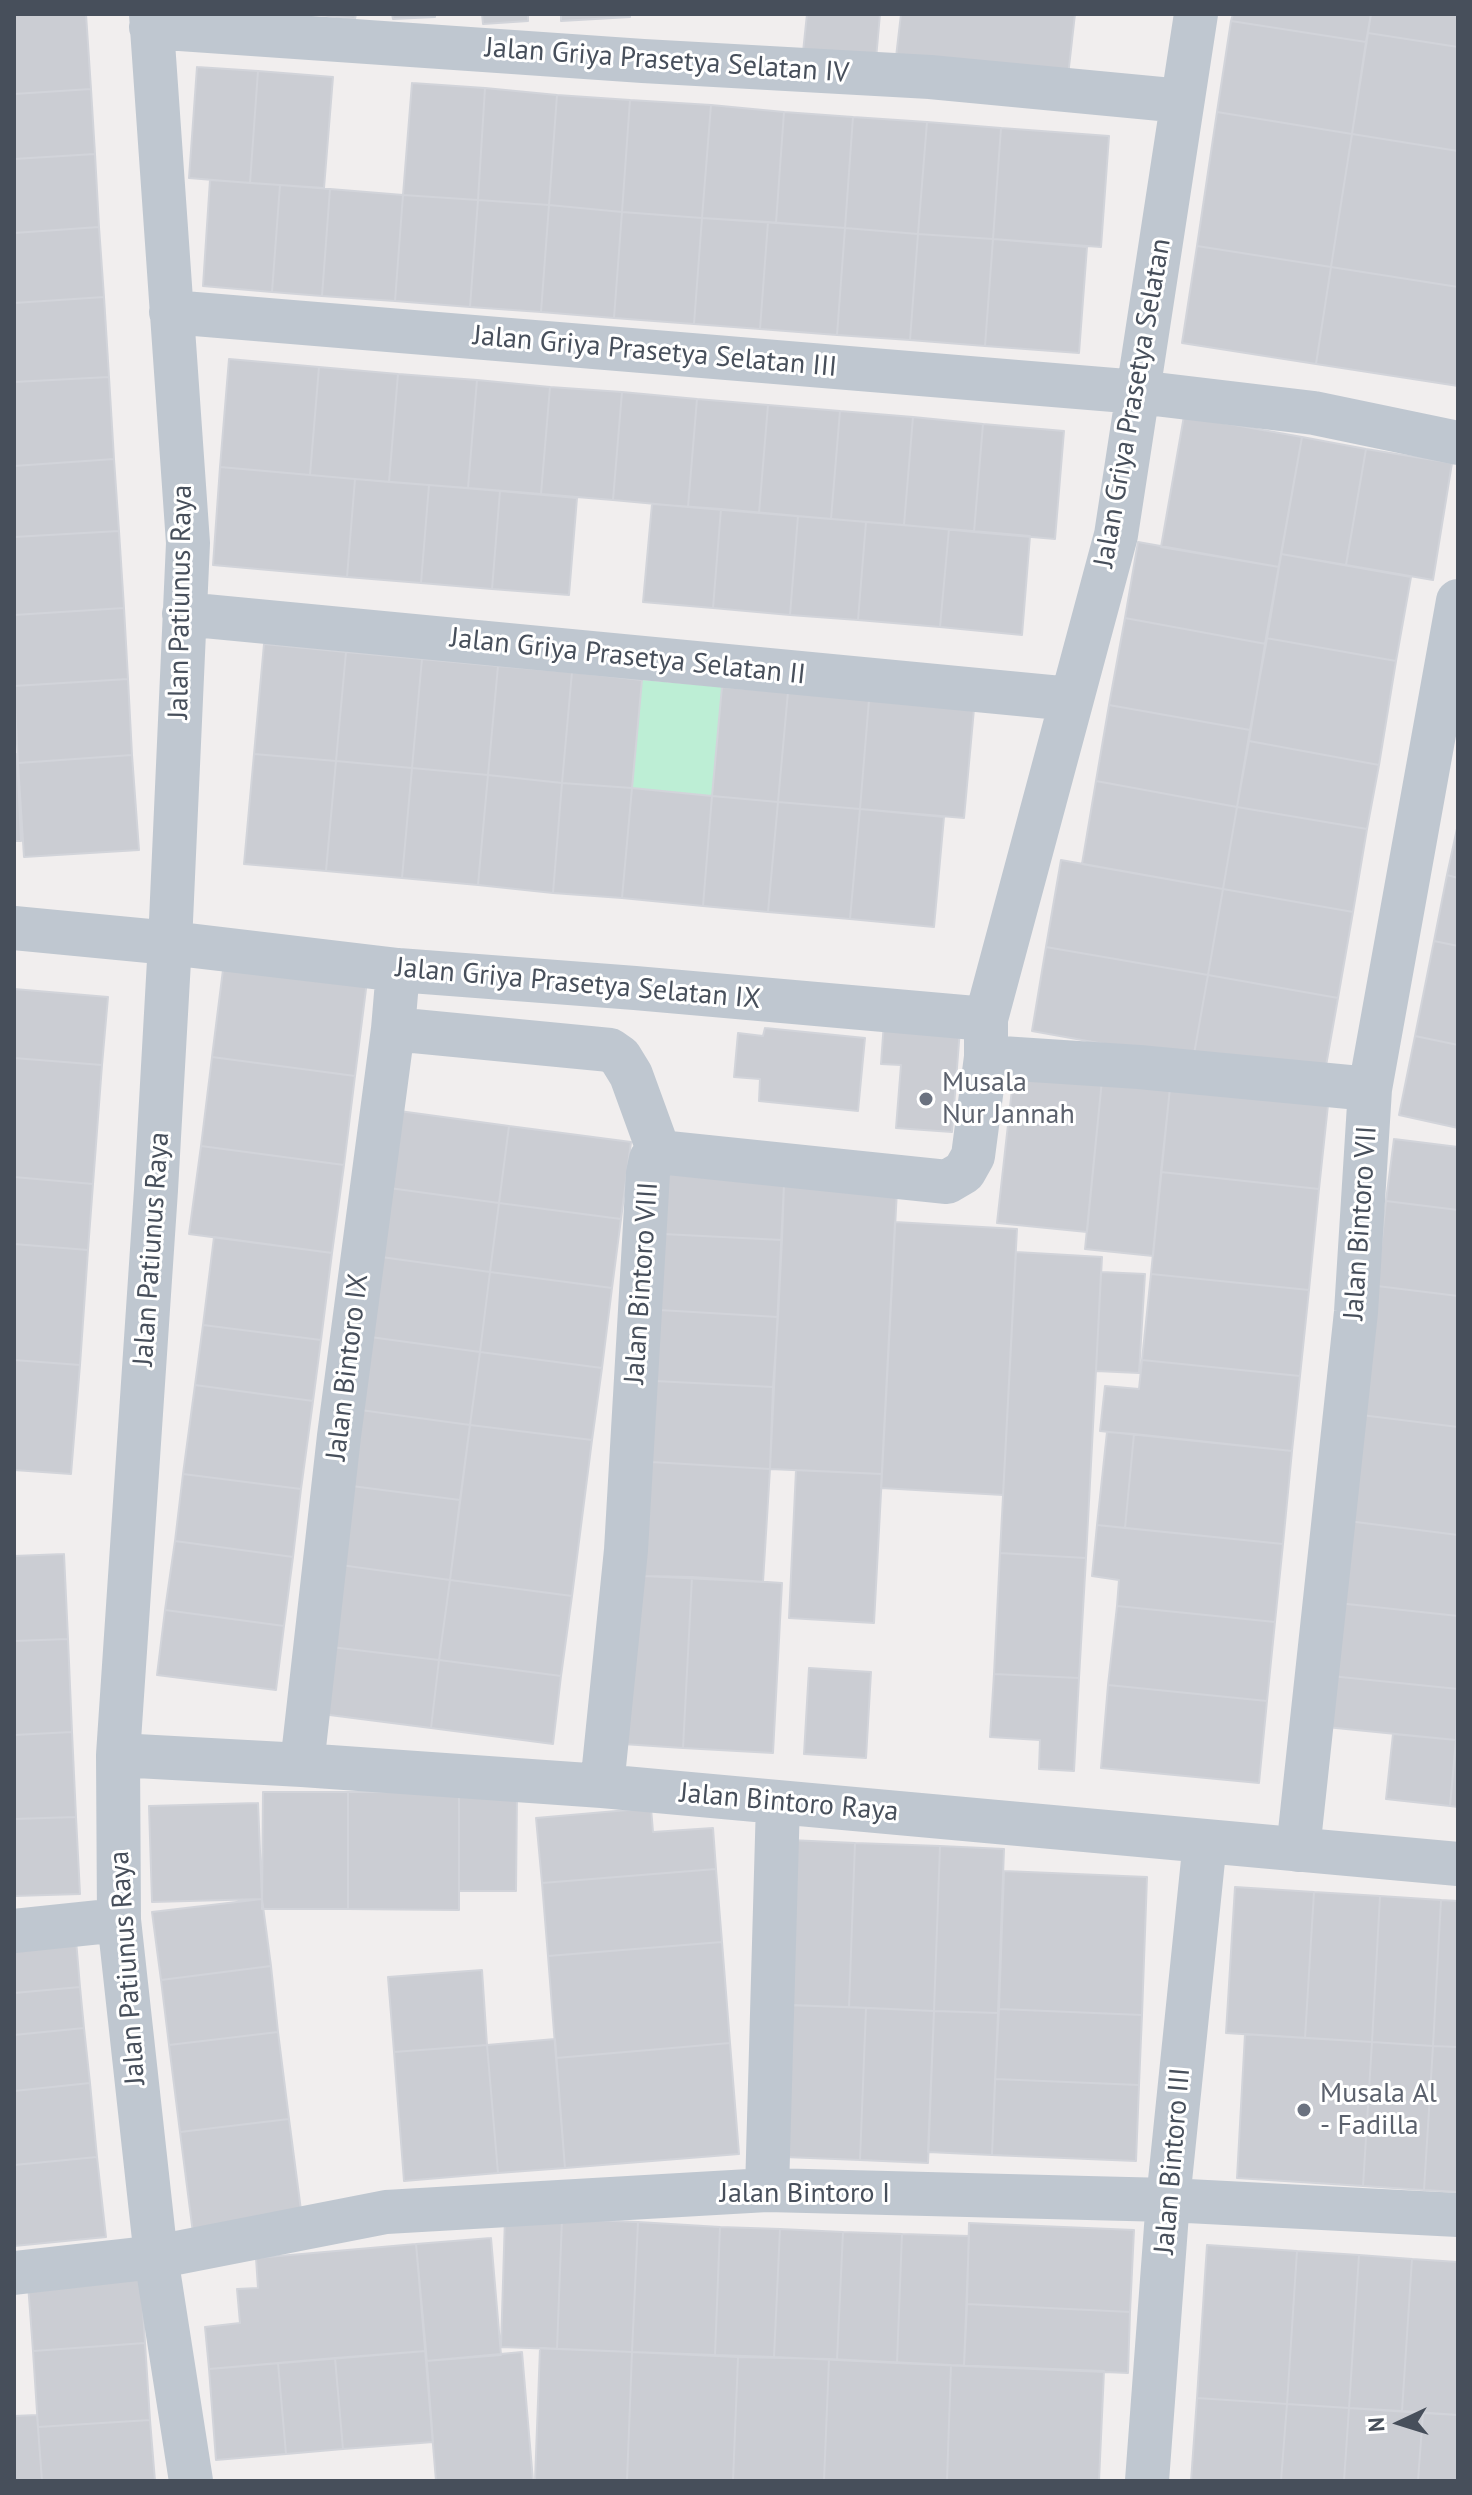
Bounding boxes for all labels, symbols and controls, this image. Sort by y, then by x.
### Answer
street label: Jalan Griya Prasetya Selatan IV [484,32,850,90]
street label: Jalan Griya Prasetya Selatan [1088,236,1178,570]
street label: Jalan Griya Prasetya Selatan III [472,319,838,385]
street label: Jalan Patiunus Raya [162,485,200,719]
street label: Jalan Griya Prasetya Selatan II [449,622,807,692]
street label: Jalan Griya Prasetya Selatan IX [394,951,762,1017]
place label: Musala Nur Jannah [942,1066,1075,1132]
marker: Musala Nur Jannah [917,1090,935,1108]
street label: Jalan Bintoro VII [1337,1125,1385,1321]
street label: Jalan Patiunus Raya [127,1131,177,1367]
street label: Jalan Bintoro VIII [618,1181,666,1385]
street label: Jalan Bintoro IX [320,1272,376,1462]
street label: Jalan Bintoro Raya [678,1777,900,1829]
street label: Jalan Patiunus Raya [103,1850,153,2086]
street label: Jalan Bintoro III [1148,2067,1198,2255]
place label: Musala Al - Fadilla [1320,2077,1437,2143]
marker: Musala Al - Fadilla [1295,2101,1313,2119]
street label: Jalan Bintoro I [720,2177,890,2211]
north arrow [1360,2383,1440,2463]
text: N [1362,2416,1391,2433]

